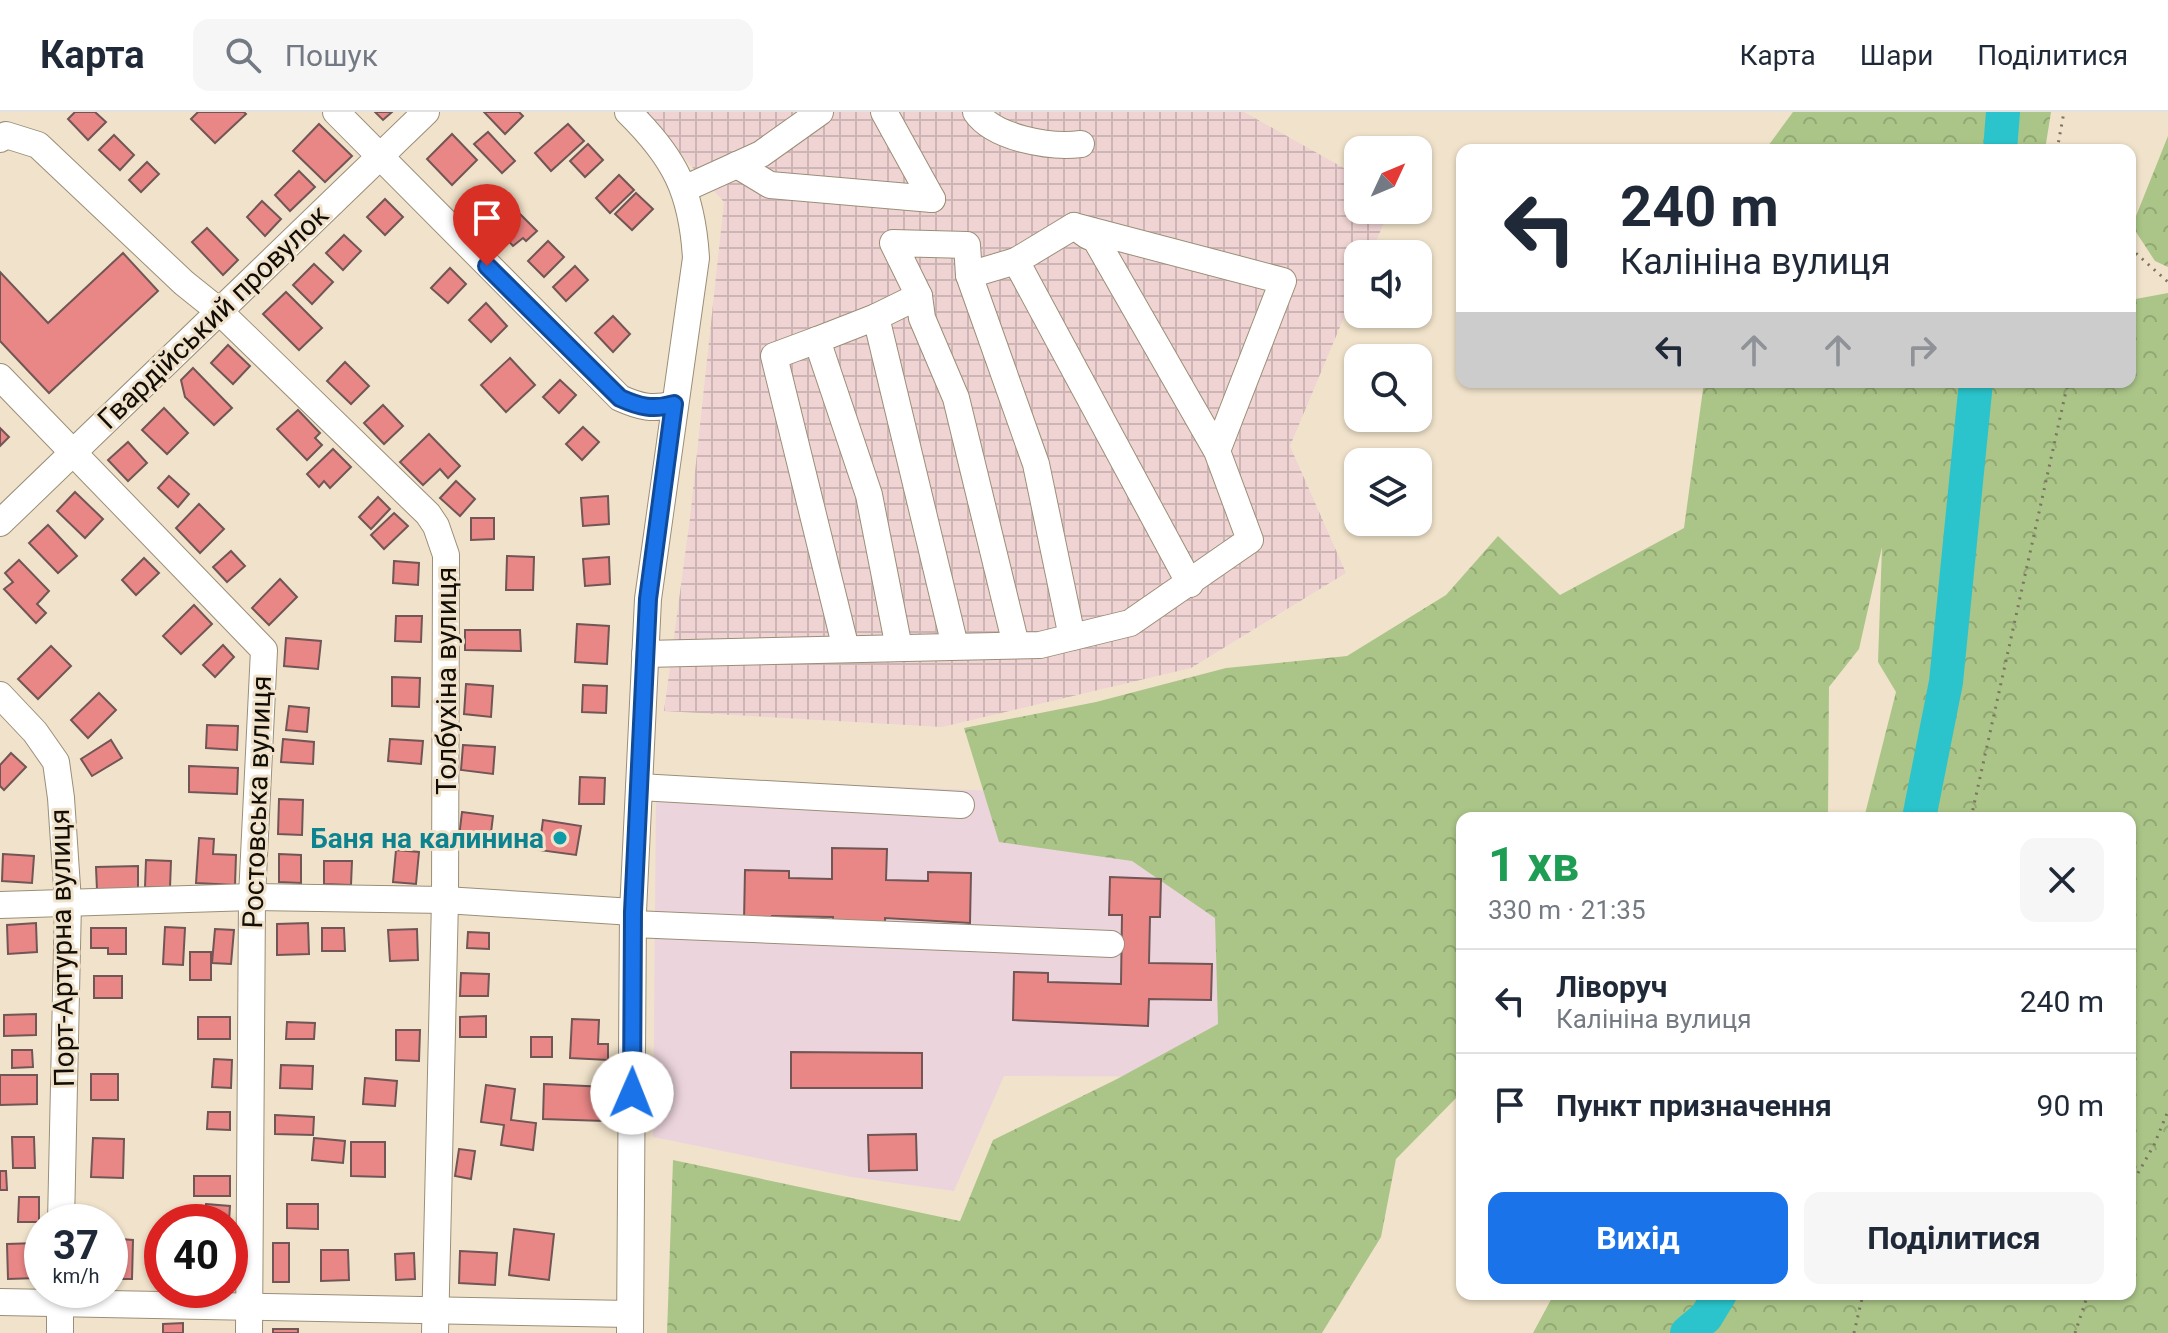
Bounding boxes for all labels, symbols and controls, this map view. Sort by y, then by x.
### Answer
search box [193,19,753,91]
text: Карта [40,33,145,77]
icon: search [221,33,265,77]
text: Пошук [285,38,378,73]
text: Карта [1740,39,1816,72]
text: Шари [1860,39,1933,72]
text: Поділитися [1977,39,2128,72]
north arrow [1344,136,1432,224]
map controls [1344,136,1432,536]
text: 240 m [1620,174,1779,240]
icon: left [1488,176,1592,280]
pin [453,184,521,266]
icon: arrive [465,196,509,240]
street label: Гвардійський провулок [91,198,335,436]
button: sound [1344,240,1432,328]
text: Калініна вулиця [1620,241,1891,283]
icon: left [1648,328,1692,372]
icon: ahead [1732,328,1776,372]
icon: ahead [1816,328,1860,372]
icon: right [1900,328,1944,372]
button: search [1344,344,1432,432]
button: layers [1344,448,1432,536]
street label: Толбухіна вулиця [430,567,463,795]
street label: Ростовська вулиця [236,675,278,929]
street label: Порт-Артурна вулиця [43,808,81,1088]
place label: Баня на калинина [310,822,544,855]
marker: Баня на калинина [551,829,569,847]
text: 1 хв [1488,836,1579,893]
button: close [2020,838,2104,922]
text: 330 m · 21:35 [1488,895,1646,925]
text: Ліворуч [1556,969,1667,1004]
icon: left [1488,979,1532,1023]
text: 240 m [2020,984,2104,1019]
text: Калініна вулиця [1556,1004,1751,1034]
position arrow [590,1051,674,1135]
icon: arrive [1488,1083,1532,1127]
text: Пункт призначення [1556,1088,1832,1123]
text: 90 m [2037,1088,2104,1123]
button: Вихід [1488,1192,1788,1284]
button: Поділитися [1804,1192,2104,1284]
speed limit sign: 40 [144,1204,248,1308]
text: 37 [53,1222,99,1269]
text: km/h [53,1264,99,1288]

